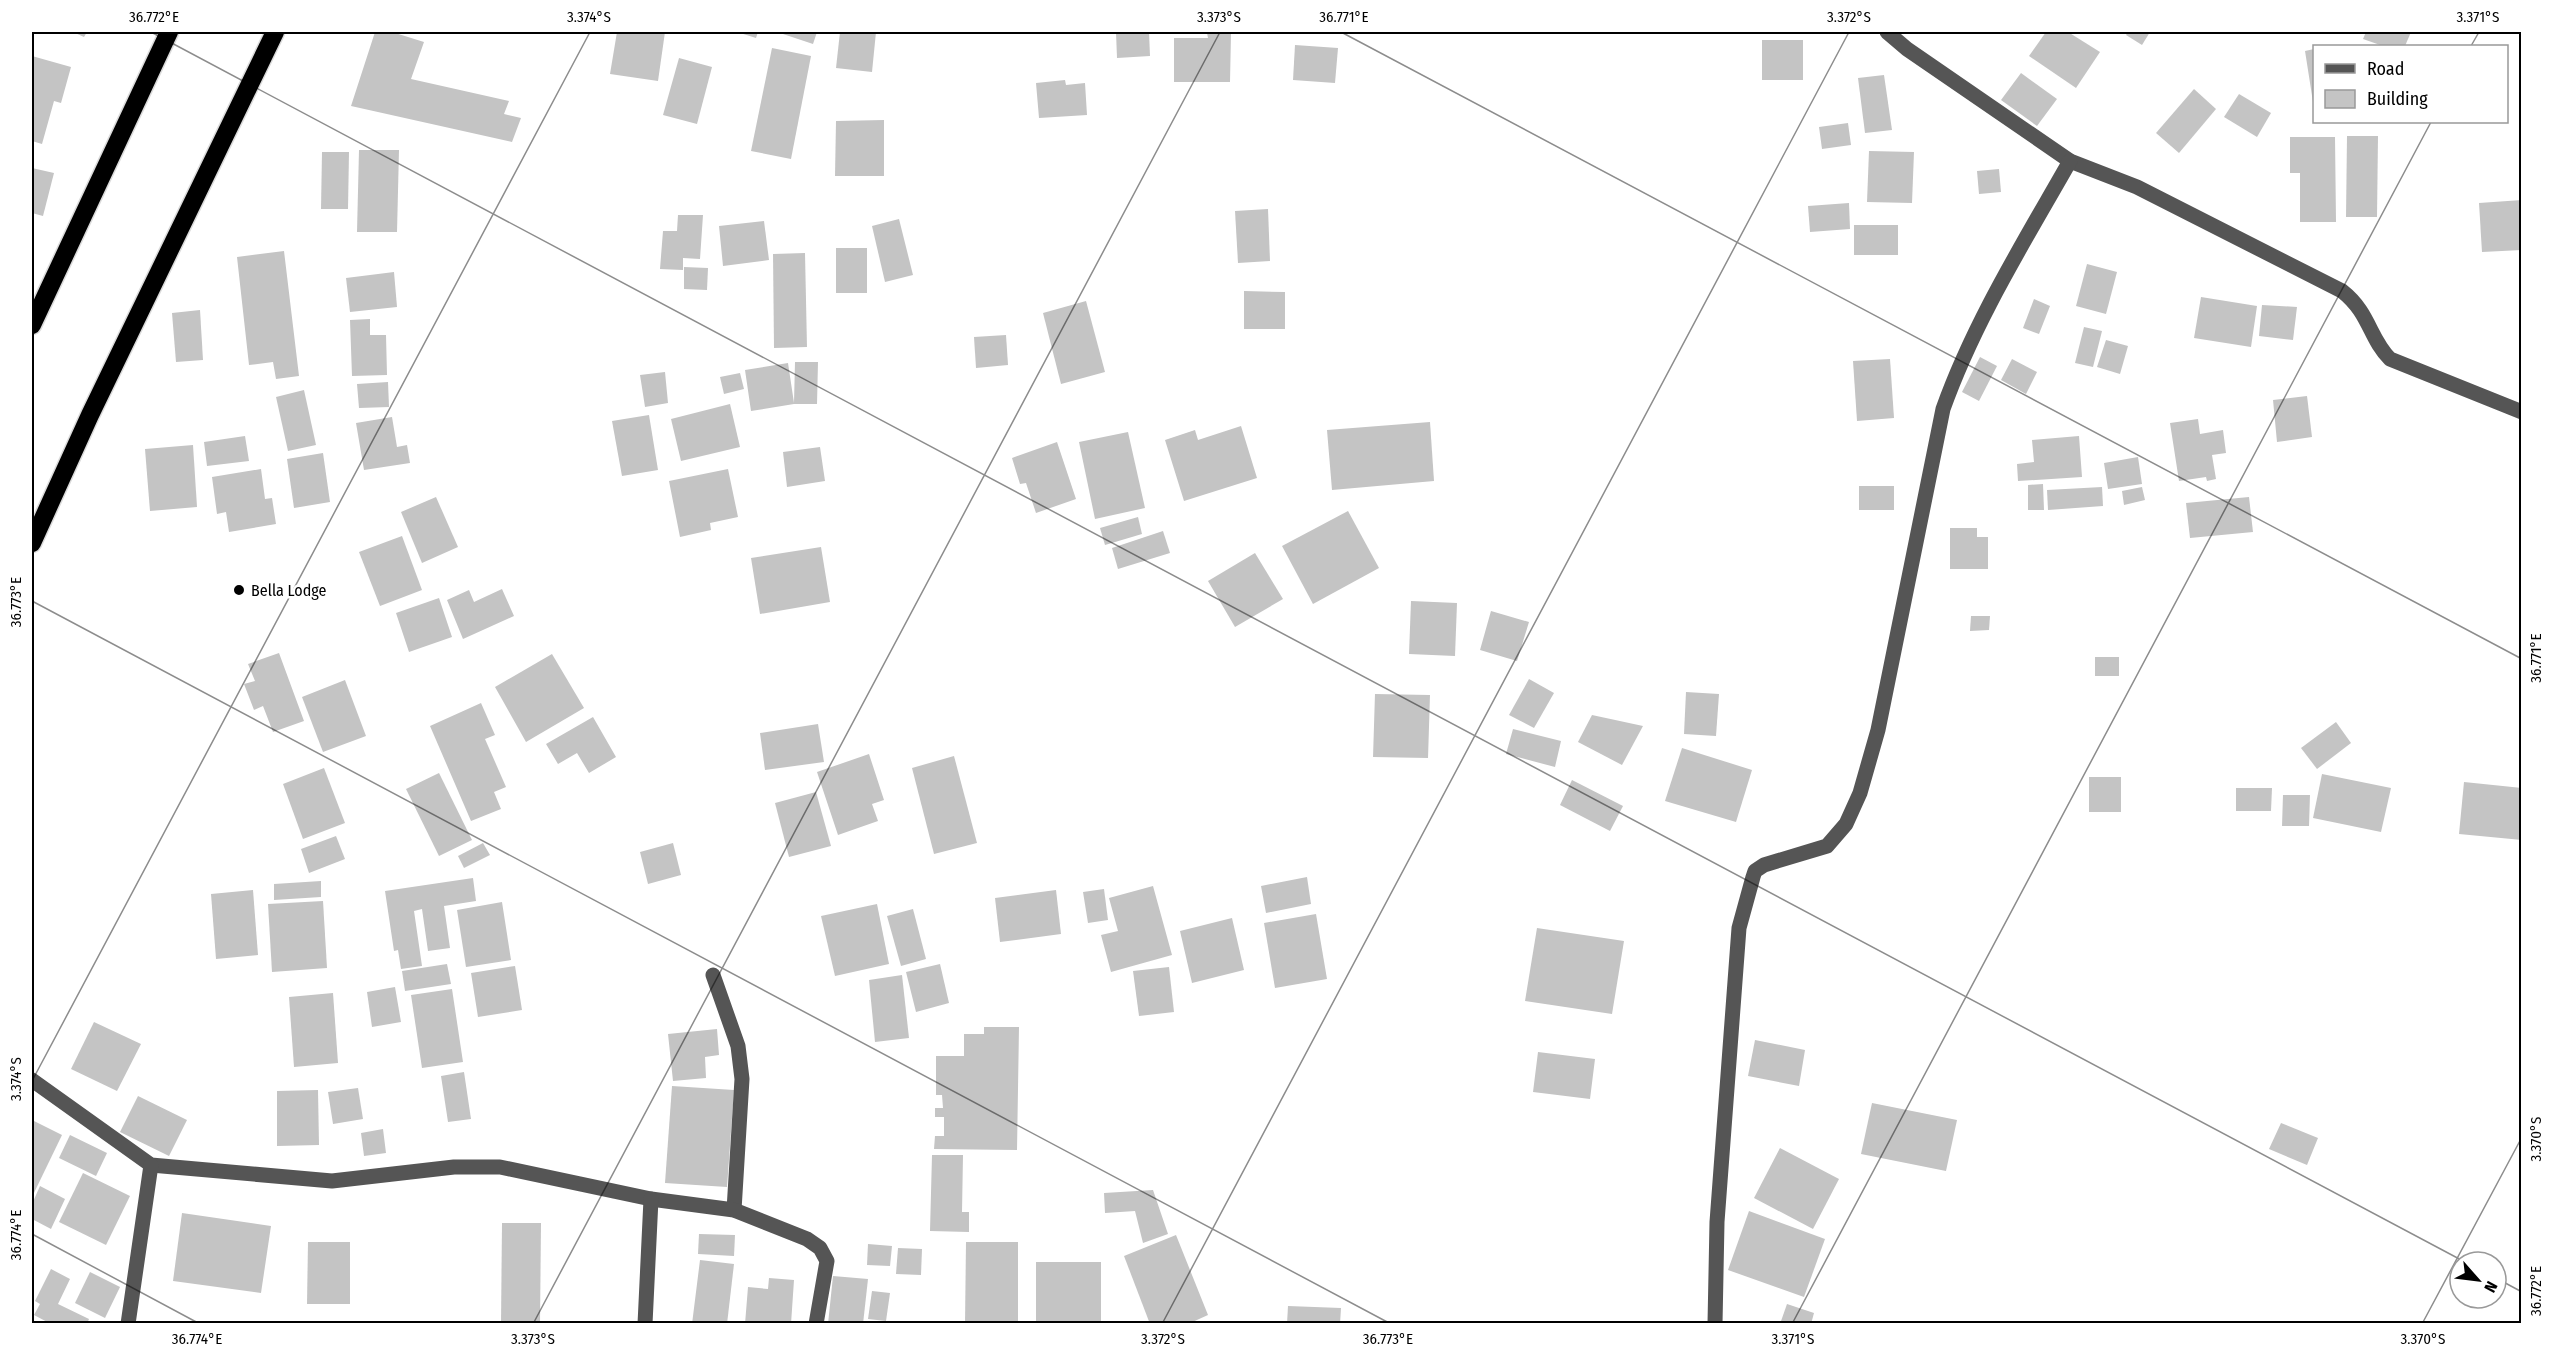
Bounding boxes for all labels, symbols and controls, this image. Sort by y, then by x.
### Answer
text: 36.772°E [129,8,179,26]
text: 3.374°S [567,8,611,26]
text: 3.373°S [1197,8,1241,26]
text: 36.771°E [1319,8,1369,26]
text: 3.372°S [1827,8,1871,26]
text: 3.371°S [2457,8,2499,26]
legend [2313,45,2508,123]
text: Road [2367,58,2404,80]
text: Building [2367,88,2428,110]
text: 36.773°E [7,577,25,627]
place label: Bella Lodge [251,581,327,600]
marker: Bella Lodge [232,583,246,597]
text: 36.771°E [2527,633,2545,683]
text: 3.374°S [7,1057,25,1101]
text: 3.370°S [2527,1117,2545,1161]
text: 36.774°E [7,1210,25,1260]
north arrow [2448,1250,2508,1310]
text: 36.772°E [2527,1266,2545,1316]
text: N [2480,1278,2501,1296]
text: 36.774°E [172,1330,222,1348]
text: 3.373°S [511,1330,555,1348]
text: 3.372°S [1141,1330,1185,1348]
text: 36.773°E [1363,1330,1413,1348]
text: 3.371°S [1772,1330,1814,1348]
text: 3.370°S [2401,1330,2445,1348]

